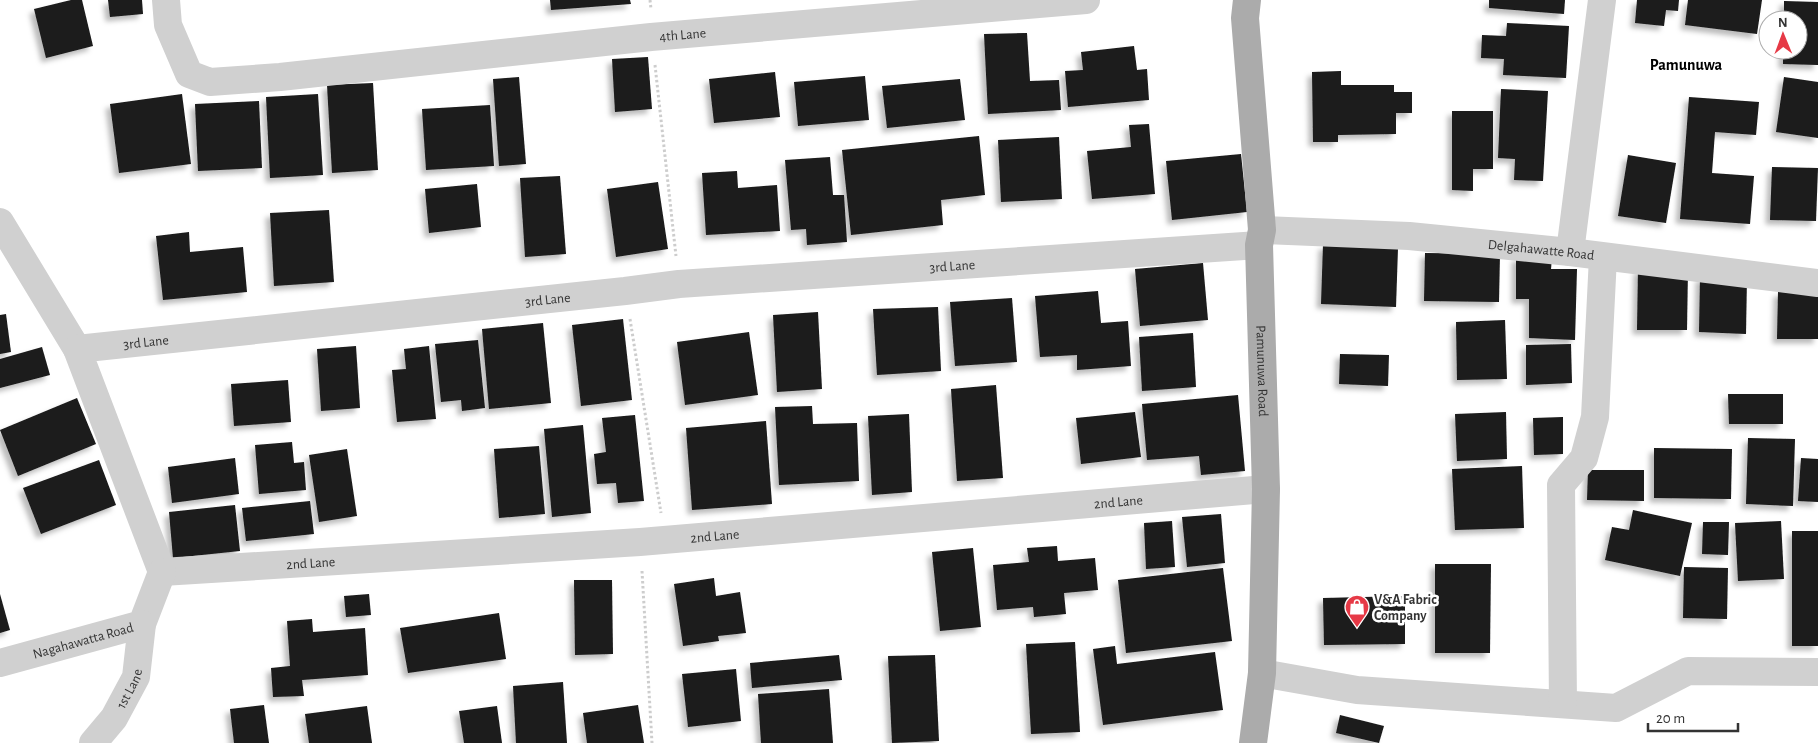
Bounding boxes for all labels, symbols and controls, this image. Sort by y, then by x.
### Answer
north arrow [1758,10,1808,60]
text: N [1778,16,1788,30]
street label: 4th Lane [659,26,707,44]
district label: Pamunuwa [1650,57,1723,73]
street label: Delgahawatte Road [1487,238,1595,263]
street label: 3rd Lane [929,258,976,275]
street label: 3rd Lane [524,291,571,310]
street label: Pamunuwa Road [1253,325,1270,417]
street label: 3rd Lane [123,333,170,352]
street label: 2nd Lane [1093,493,1143,512]
street label: 2nd Lane [690,528,740,546]
street label: 2nd Lane [286,555,336,572]
place label: V&A Fabric Company [1374,593,1437,623]
shop icon: V&A Fabric Company [1344,594,1370,628]
street label: Nagahawatta Road [31,621,135,662]
street label: 1st Lane [114,668,145,711]
scale bar [1648,700,1738,732]
text: 20 m [1656,711,1685,726]

